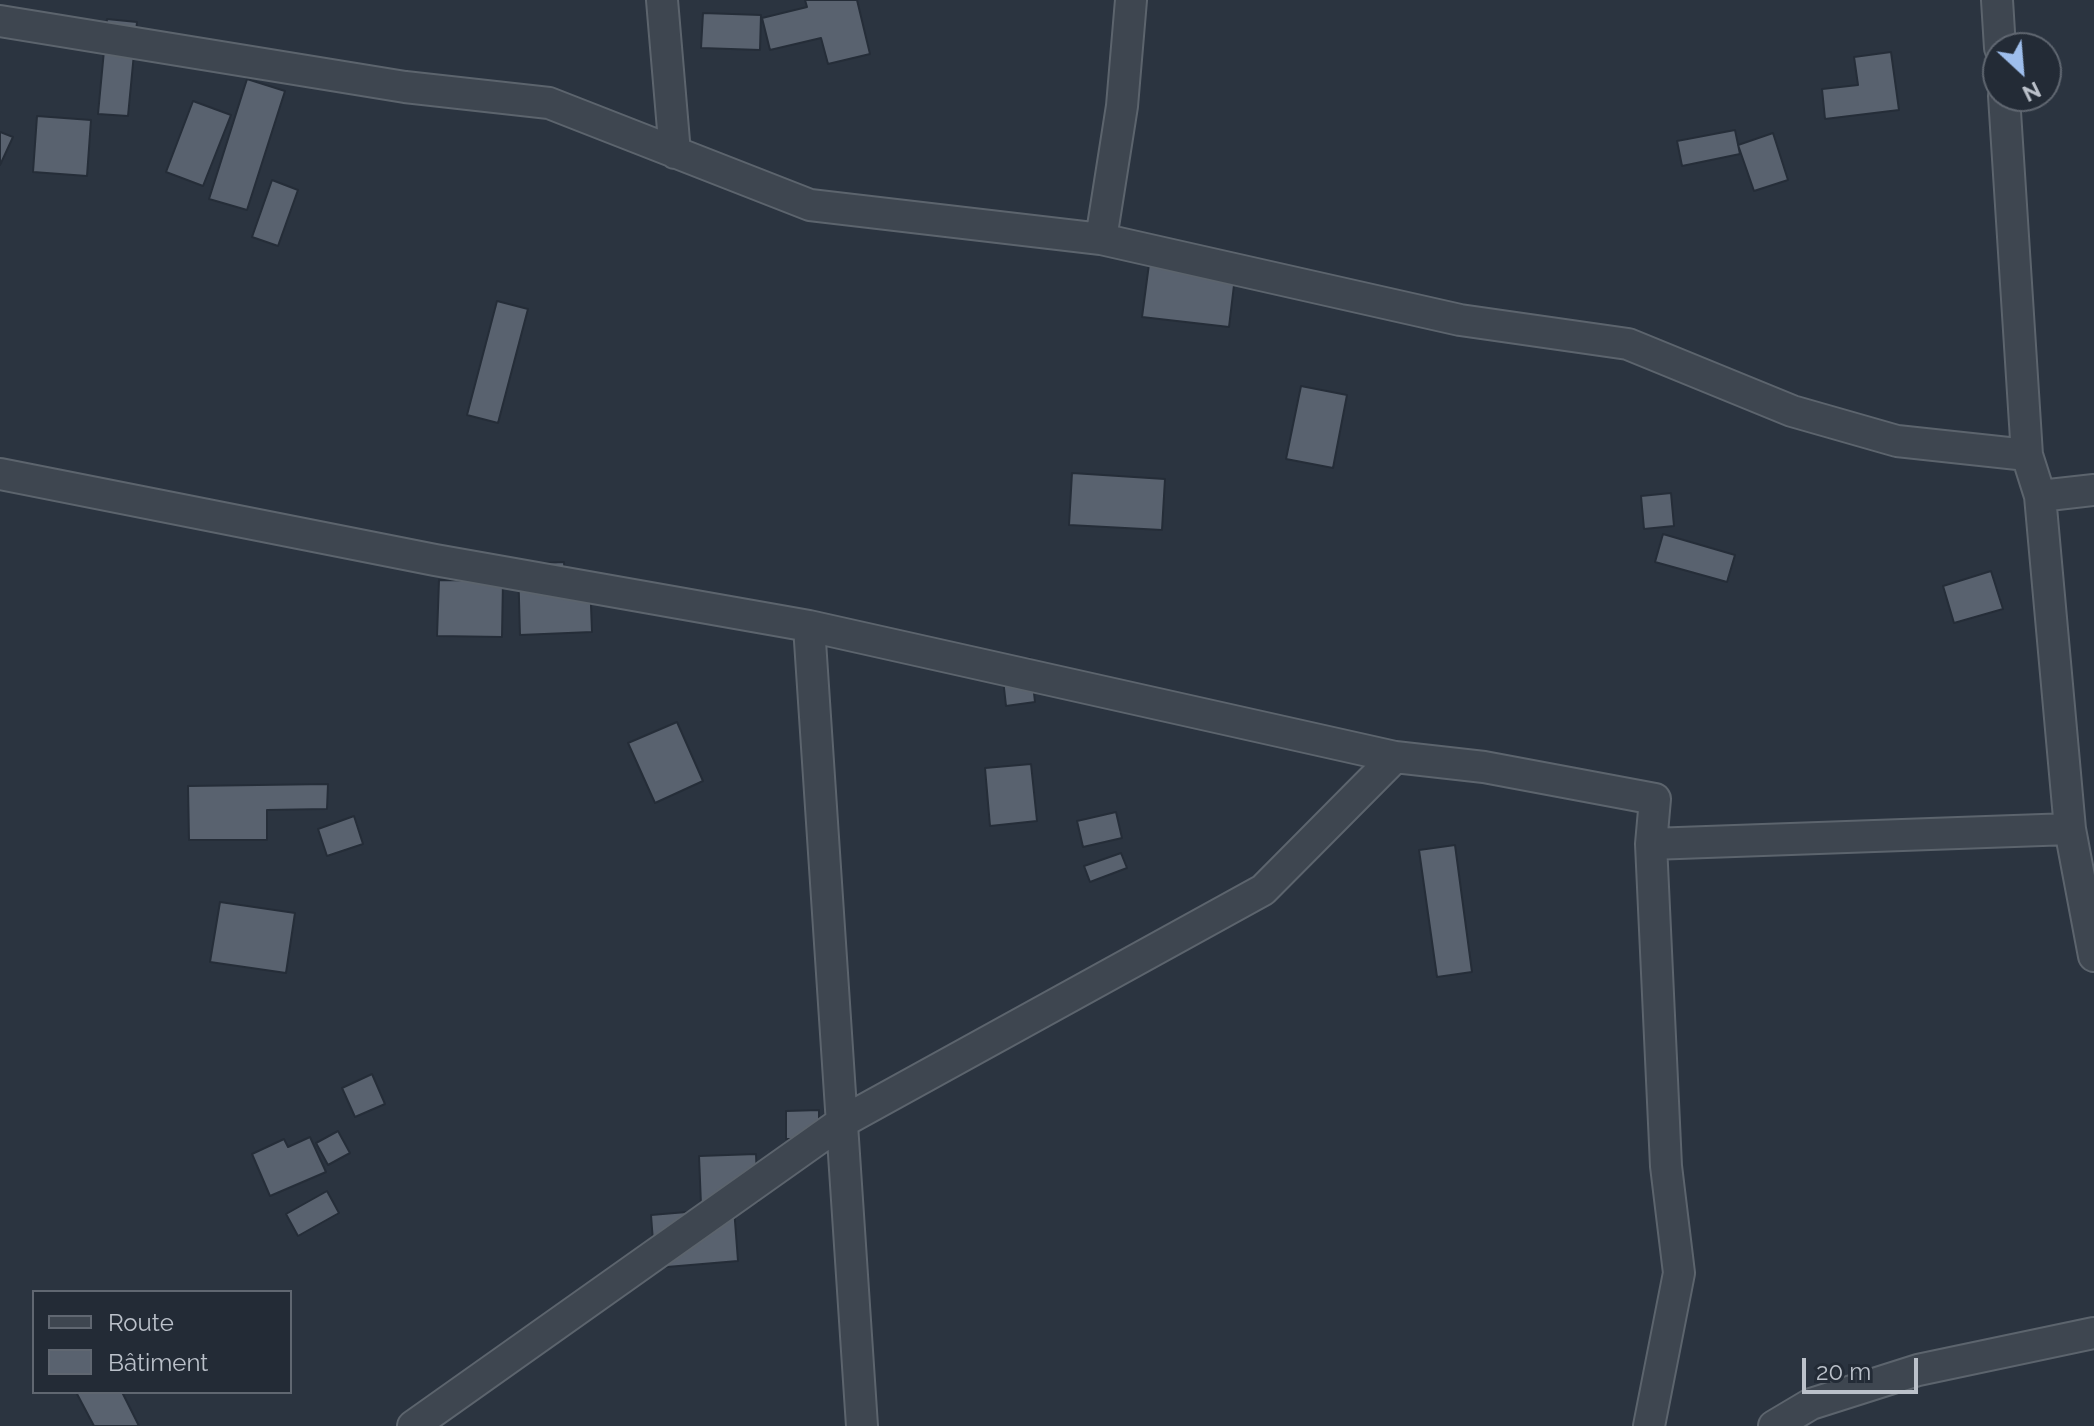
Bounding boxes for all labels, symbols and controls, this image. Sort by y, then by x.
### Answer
north arrow [1982,32,2062,112]
text: N [2018,76,2045,107]
legend [32,1290,292,1394]
text: Route [108,1308,174,1337]
scale bar [1806,1342,1922,1392]
text: Bâtiment [108,1348,208,1377]
text: 20 m [1816,1357,1871,1386]

